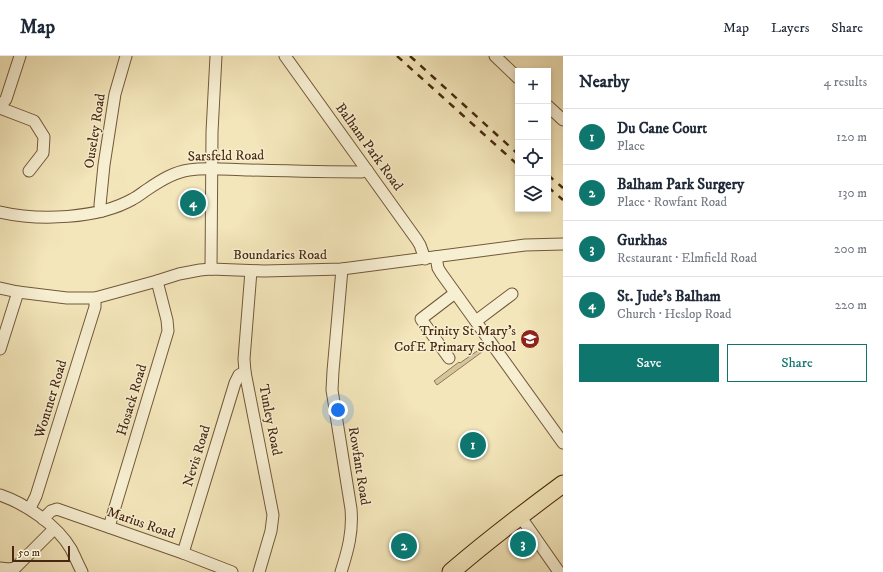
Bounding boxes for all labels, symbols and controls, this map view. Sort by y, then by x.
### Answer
text: Map [20,16,55,39]
text: Map [723,19,749,37]
text: Layers [771,19,809,37]
text: Share [831,19,863,37]
map controls [515,68,551,212]
button: + [515,68,551,104]
text: Nearby [579,71,629,93]
text: 4 results [824,74,867,90]
street label: Ouseley Road [80,92,110,170]
street label: Balham Park Road [331,100,407,194]
button: − [515,104,551,140]
text: Du Cane Court [617,119,707,138]
text: 1 [590,129,594,145]
text: 120 m [836,129,867,145]
text: Place [617,138,645,154]
button: locate [515,140,551,176]
street label: Sarsfeld Road [188,146,264,166]
text: Balham Park Surgery [617,175,744,194]
button: layers [515,176,551,212]
text: 2 [589,185,595,201]
text: 130 m [838,185,867,201]
pin: 4 [180,188,206,218]
text: Place · Rowfant Road [617,194,727,210]
text: Gurkhas [617,231,667,250]
text: 3 [590,241,594,257]
text: 200 m [834,241,867,257]
street label: Boundaries Road [233,246,327,264]
text: Restaurant · Elmfield Road [617,250,757,266]
text: St. Jude's Balham [617,287,721,306]
text: 4 [588,297,596,313]
text: 220 m [835,297,867,313]
text: Church · Heslop Road [617,306,731,322]
place label: Trinity St Mary's CofE Primary School [394,322,517,356]
school or university icon: Trinity St Mary's CofE Primary School [519,328,541,350]
button: Save [579,344,719,382]
button: Share [727,344,867,382]
street label: Wontner Road [30,358,71,441]
street label: Hosack Road [113,362,151,438]
street label: Tunley Road [254,383,286,457]
your location [328,400,348,420]
street label: Nevis Road [179,423,215,489]
street label: Rowfant Road [344,426,374,506]
pin: 1 [460,430,486,460]
street label: Marius Road [105,503,177,543]
pin: 3 [510,529,536,559]
pin: 2 [391,531,417,561]
scale bar [12,544,70,563]
text: 50 m [18,546,40,560]

